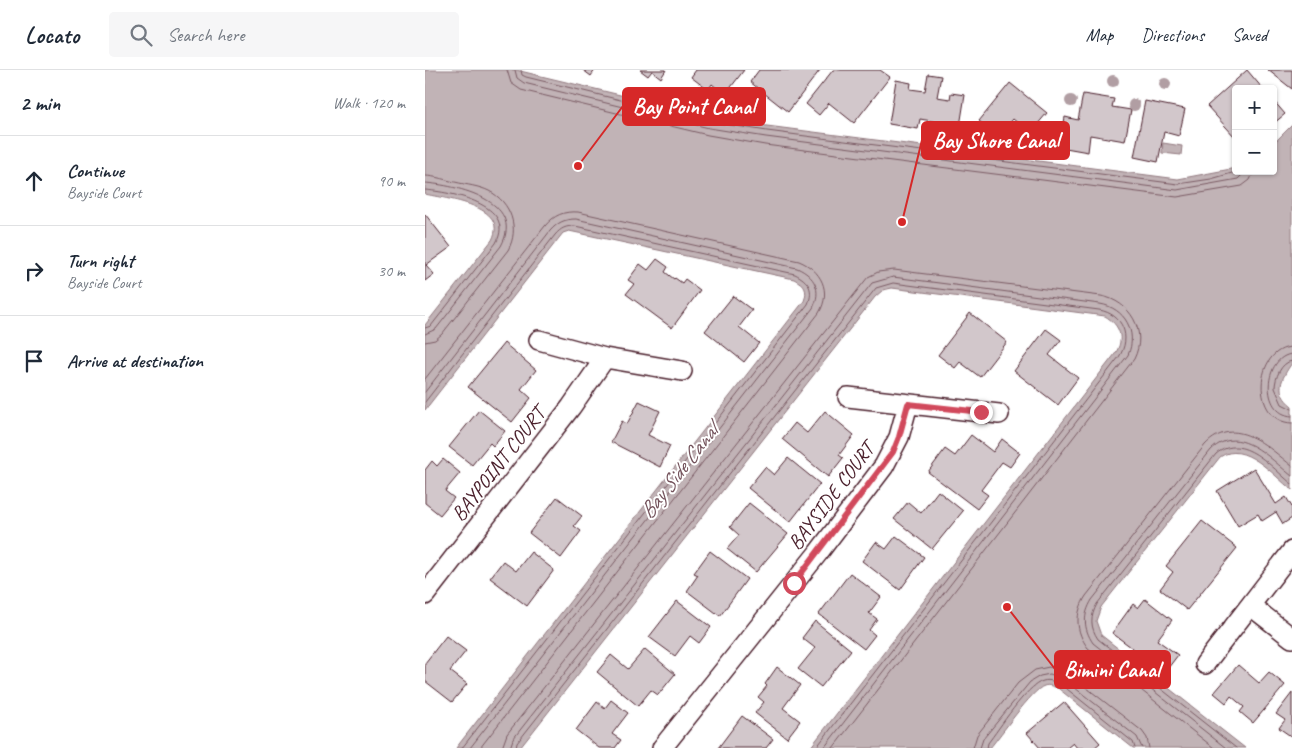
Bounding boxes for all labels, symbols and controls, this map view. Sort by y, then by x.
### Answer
search box [109,12,459,57]
text: Locato [25,20,79,50]
icon: search [127,21,155,49]
text: Search here [167,23,245,47]
text: Map [1086,24,1113,46]
text: Directions [1141,24,1204,46]
text: Saved [1232,24,1267,46]
map controls [1232,85,1277,175]
button: + [1232,85,1277,130]
callout: Bay Point Canal [623,88,765,125]
text: 2 min [20,90,60,116]
text: Walk · 120 m [333,93,405,113]
text: Bay Point Canal [633,93,759,121]
callout: Bay Shore Canal [922,122,1069,159]
text: Bay Shore Canal [933,127,1064,155]
button: − [1232,130,1277,175]
text: Continue [67,159,124,183]
icon: ahead [20,167,48,195]
text: 90 m [378,171,405,191]
text: Bayside Court [67,183,141,203]
text: Turn right [67,249,134,273]
icon: right [20,257,48,285]
text: 30 m [378,261,405,281]
text: Bayside Court [67,273,141,293]
icon: arrive [20,347,48,375]
text: Arrive at destination [67,349,203,373]
street label: BAYPOINT COURT [445,398,554,526]
route end [970,401,993,424]
water label: Bay Side Canal [633,413,729,524]
street label: BAYSIDE COURT [782,434,883,555]
route start [783,572,806,595]
callout: Bimini Canal [1055,651,1170,688]
text: Bimini Canal [1064,656,1164,684]

